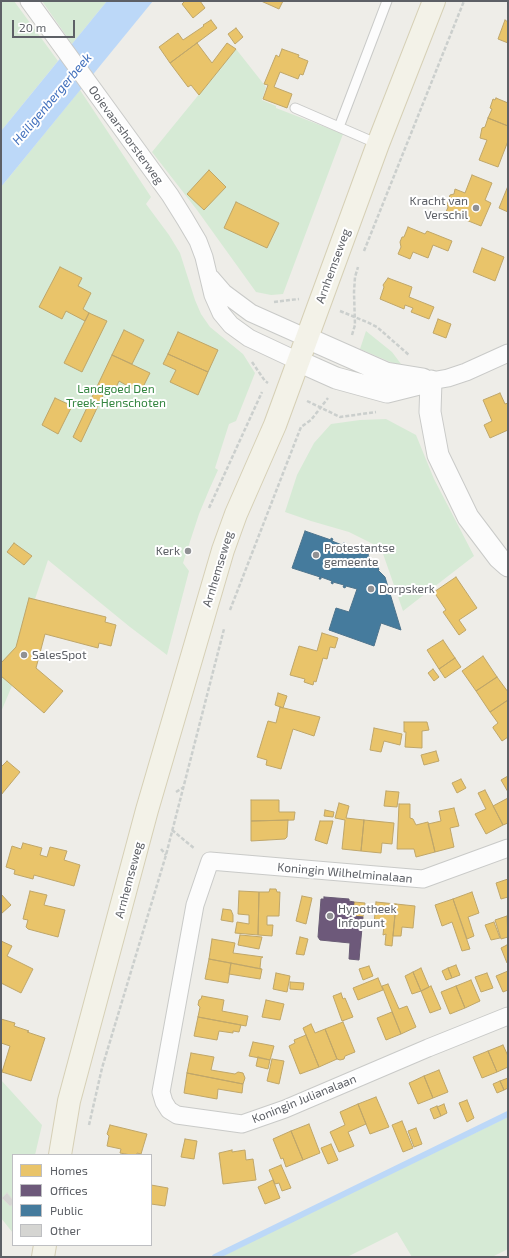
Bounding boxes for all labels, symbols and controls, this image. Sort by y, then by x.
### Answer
scale bar [14,12,77,38]
text: 20 m [19,20,46,34]
water label: Heiligenbergerbeek [9,50,95,148]
street label: Ooievaarshorsterweg [85,83,167,187]
place label: Kracht van Verschil [410,194,468,222]
marker: Kracht van Verschil [471,203,481,213]
street label: Arnhemseweg [313,227,353,305]
park label: Landgoed Den Treek-Henschoten [66,382,166,410]
street label: Arnhemseweg [200,529,236,609]
place label: Protestantse gemeente [324,541,395,569]
place label: Kerk [156,544,180,558]
marker: Kerk [183,546,193,556]
marker: Protestantse gemeente [311,550,321,560]
place label: Dorpskerk [379,582,435,596]
marker: Dorpskerk [366,584,376,594]
place label: SalesSpot [32,648,86,662]
marker: SalesSpot [19,650,29,660]
street label: Arnhemseweg [112,840,146,920]
street label: Koningin Wilhelminalaan [277,860,413,886]
place label: Hypotheek Infopunt [338,902,397,930]
marker: Hypotheek Infopunt [325,911,335,921]
street label: Koningin Julianalaan [250,1071,358,1127]
legend [12,1154,152,1246]
text: Homes [50,1163,88,1177]
text: Offices [50,1183,87,1197]
text: Public [50,1203,83,1217]
text: Other [50,1223,81,1237]

